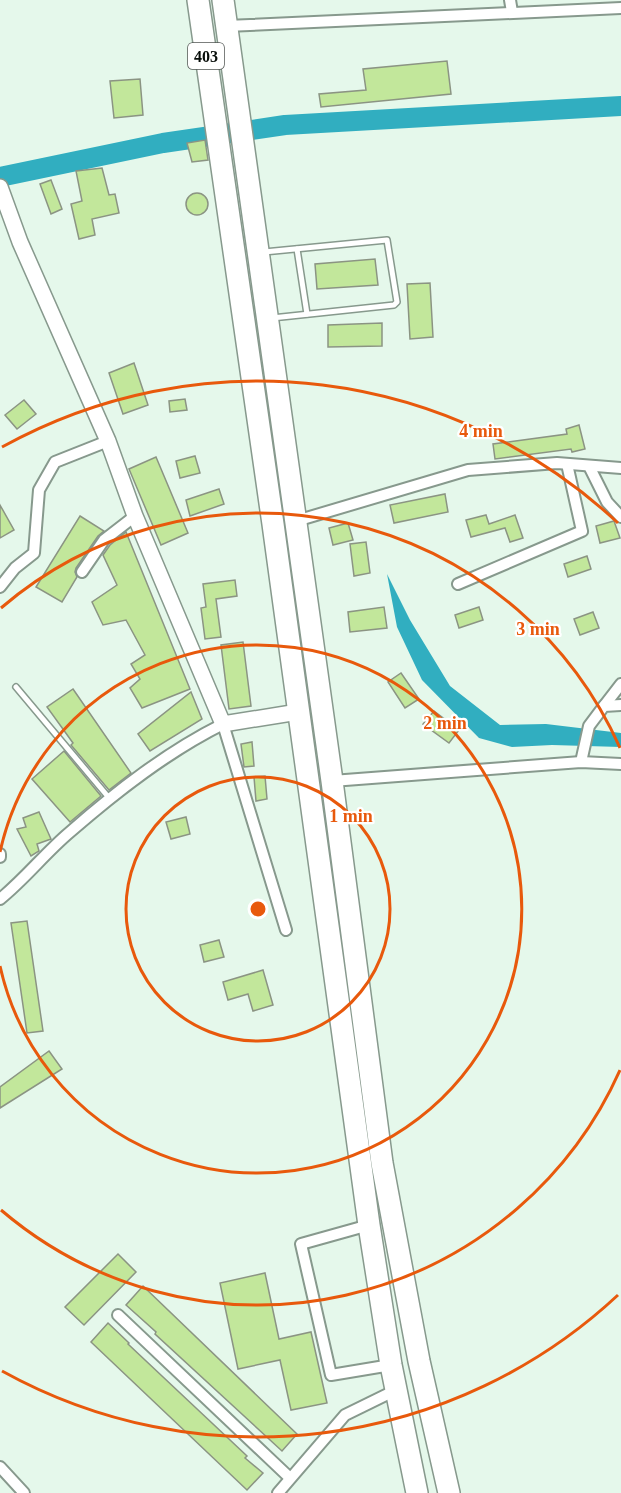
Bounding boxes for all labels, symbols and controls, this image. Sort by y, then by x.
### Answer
road number: 403 [188,43,224,69]
text: 4 min [459,421,503,441]
text: 3 min [516,619,560,639]
text: 2 min [423,713,467,733]
text: 1 min [329,806,373,826]
centre of rings [248,899,268,919]

